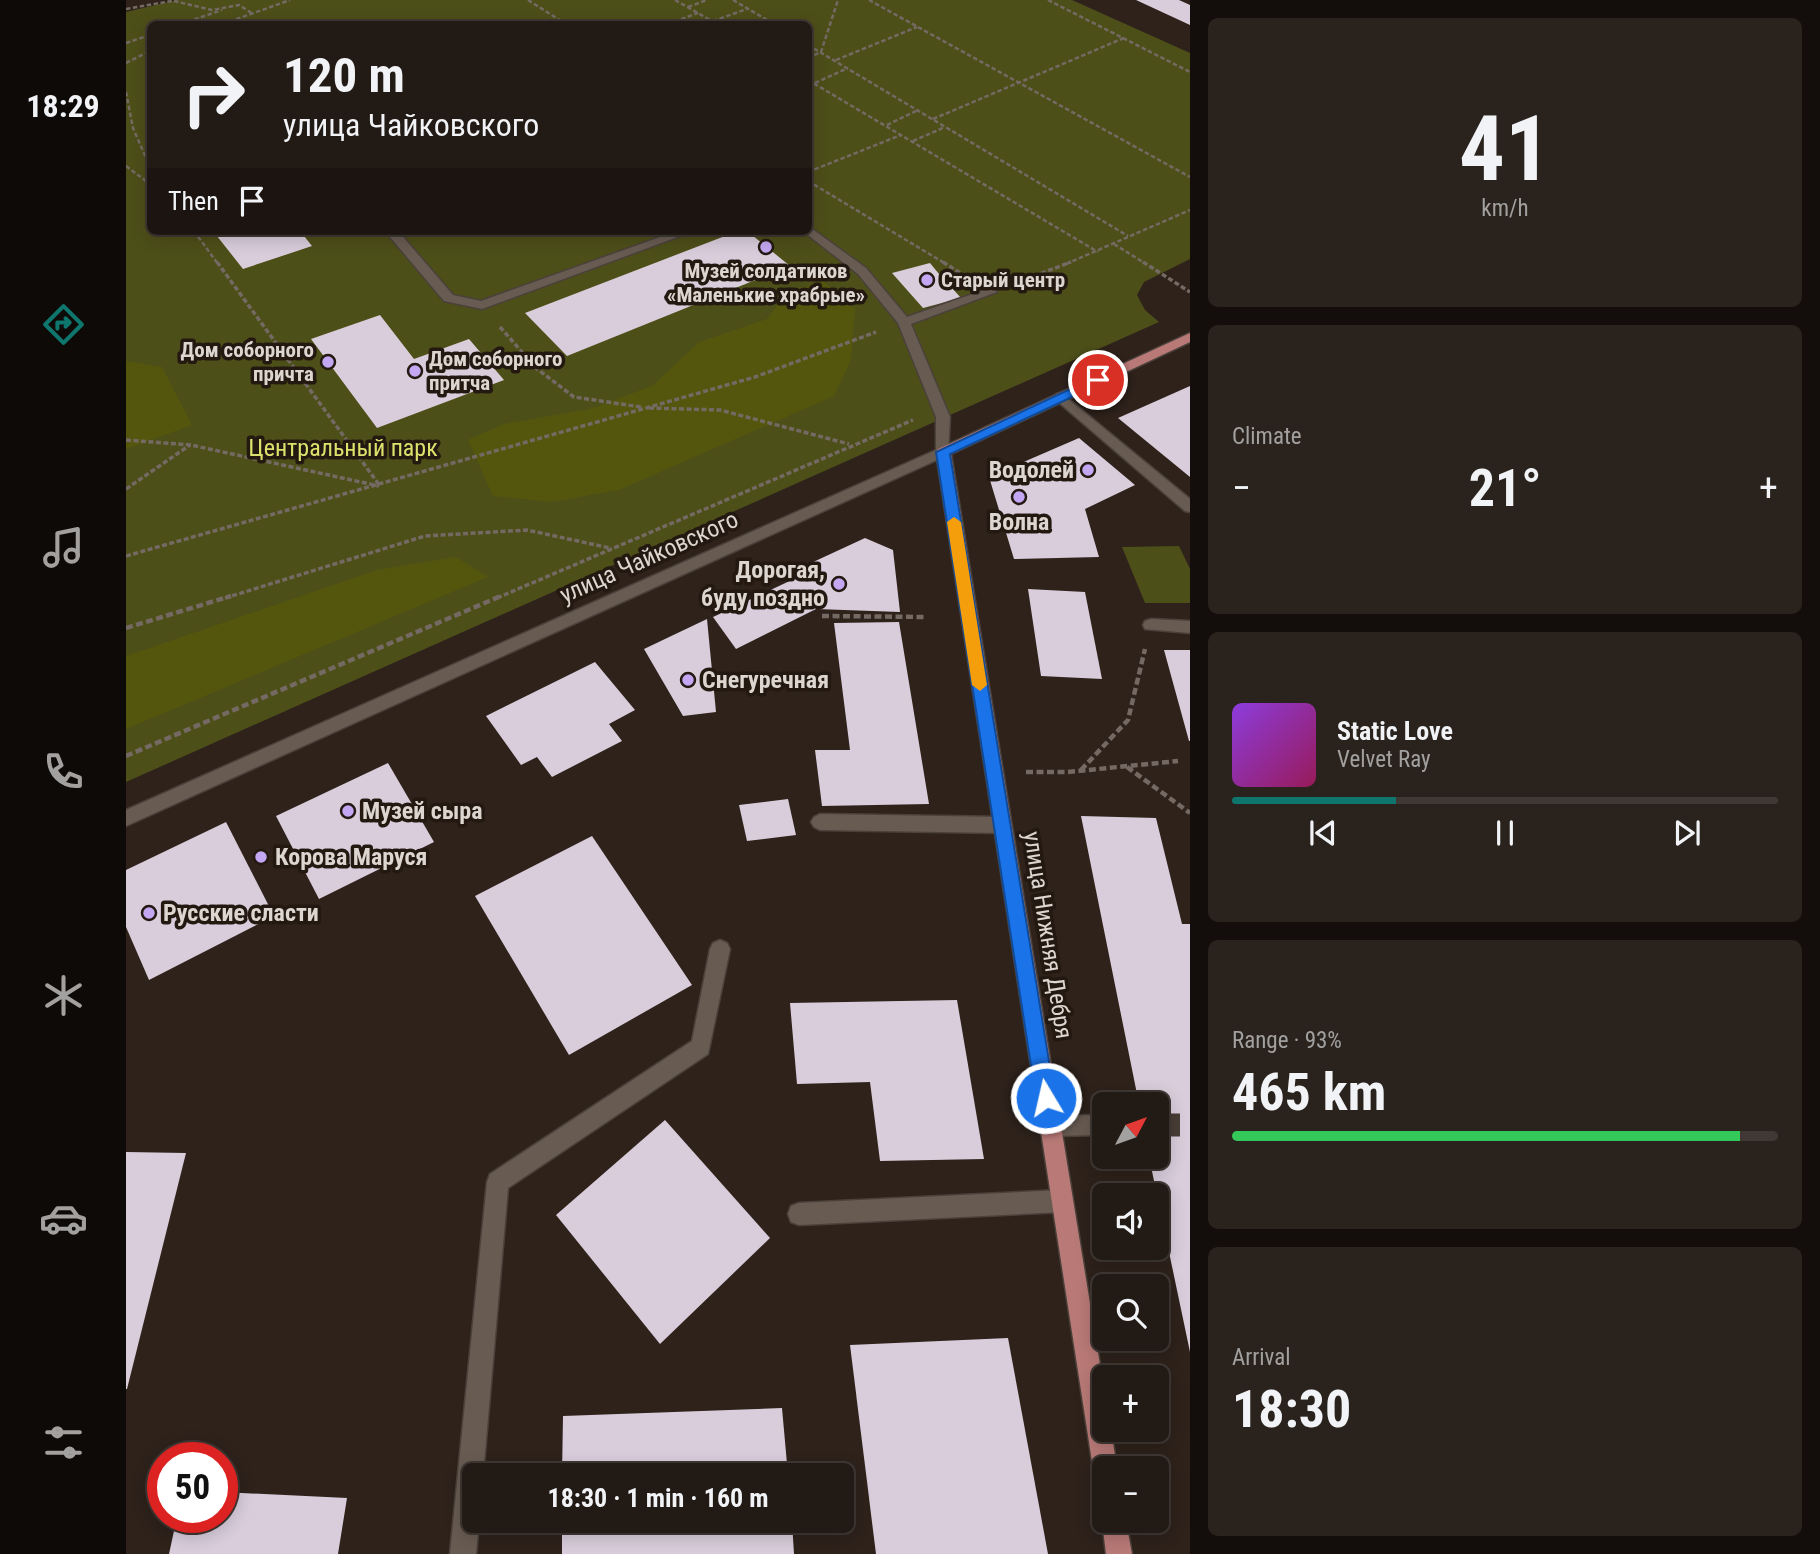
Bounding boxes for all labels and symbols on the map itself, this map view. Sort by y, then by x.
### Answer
marker: Музей солдатиков «Маленькие храбрые» [758,239,774,255]
place label: Музей солдатиков «Маленькие храбрые» [667,259,865,307]
place label: Старый центр [941,268,1065,292]
marker: Старый центр [919,272,935,288]
place label: Дом соборного причта [181,338,314,386]
place label: Дом соборного притча [429,347,562,395]
pin [1068,350,1128,410]
marker: Дом соборного причта [320,354,336,370]
marker: Дом соборного притча [407,363,423,379]
park label: Центральный парк [248,434,438,462]
place label: Водолей [989,456,1074,484]
marker: Водолей [1080,462,1096,478]
marker: Волна [1011,489,1027,505]
street label: улица Чайковского [555,505,743,609]
place label: Волна [989,508,1049,536]
place label: Дорогая, буду поздно [701,556,825,612]
marker: Дорогая, буду поздно [831,576,847,592]
place label: Снегуречная [702,666,829,694]
marker: Снегуречная [680,672,696,688]
place label: Музей сыра [362,797,483,825]
marker: Музей сыра [340,803,356,819]
street label: улица Нижняя Дебря [1018,829,1078,1041]
place label: Корова Маруся [275,843,427,871]
marker: Корова Маруся [253,849,269,865]
place label: Русские сласти [163,899,319,927]
marker: Русские сласти [141,905,157,921]
position arrow [1009,1061,1083,1135]
north arrow [1092,1092,1169,1169]
speed limit sign: 50 [147,1442,238,1533]

